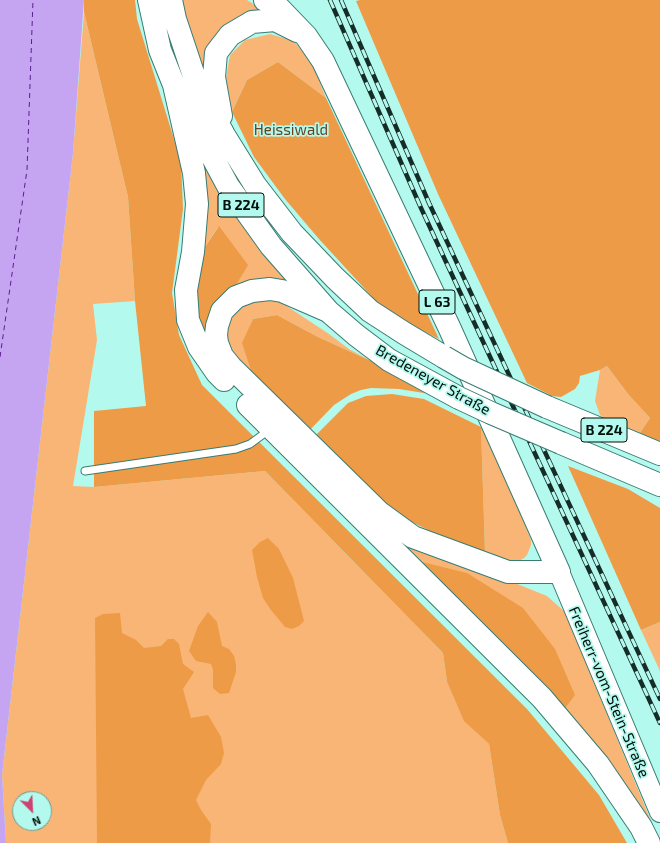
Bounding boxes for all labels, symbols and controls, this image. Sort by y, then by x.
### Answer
park label: Heissiwald [254,121,328,139]
road number: B 224 [218,193,264,217]
road number: L 63 [419,290,455,314]
street label: Bredeneyer Straße [373,341,493,419]
road number: B 224 [581,418,627,442]
street label: Freiherr-vom-Stein-Straße [565,604,653,780]
north arrow [12,791,52,831]
text: N [30,814,43,829]

